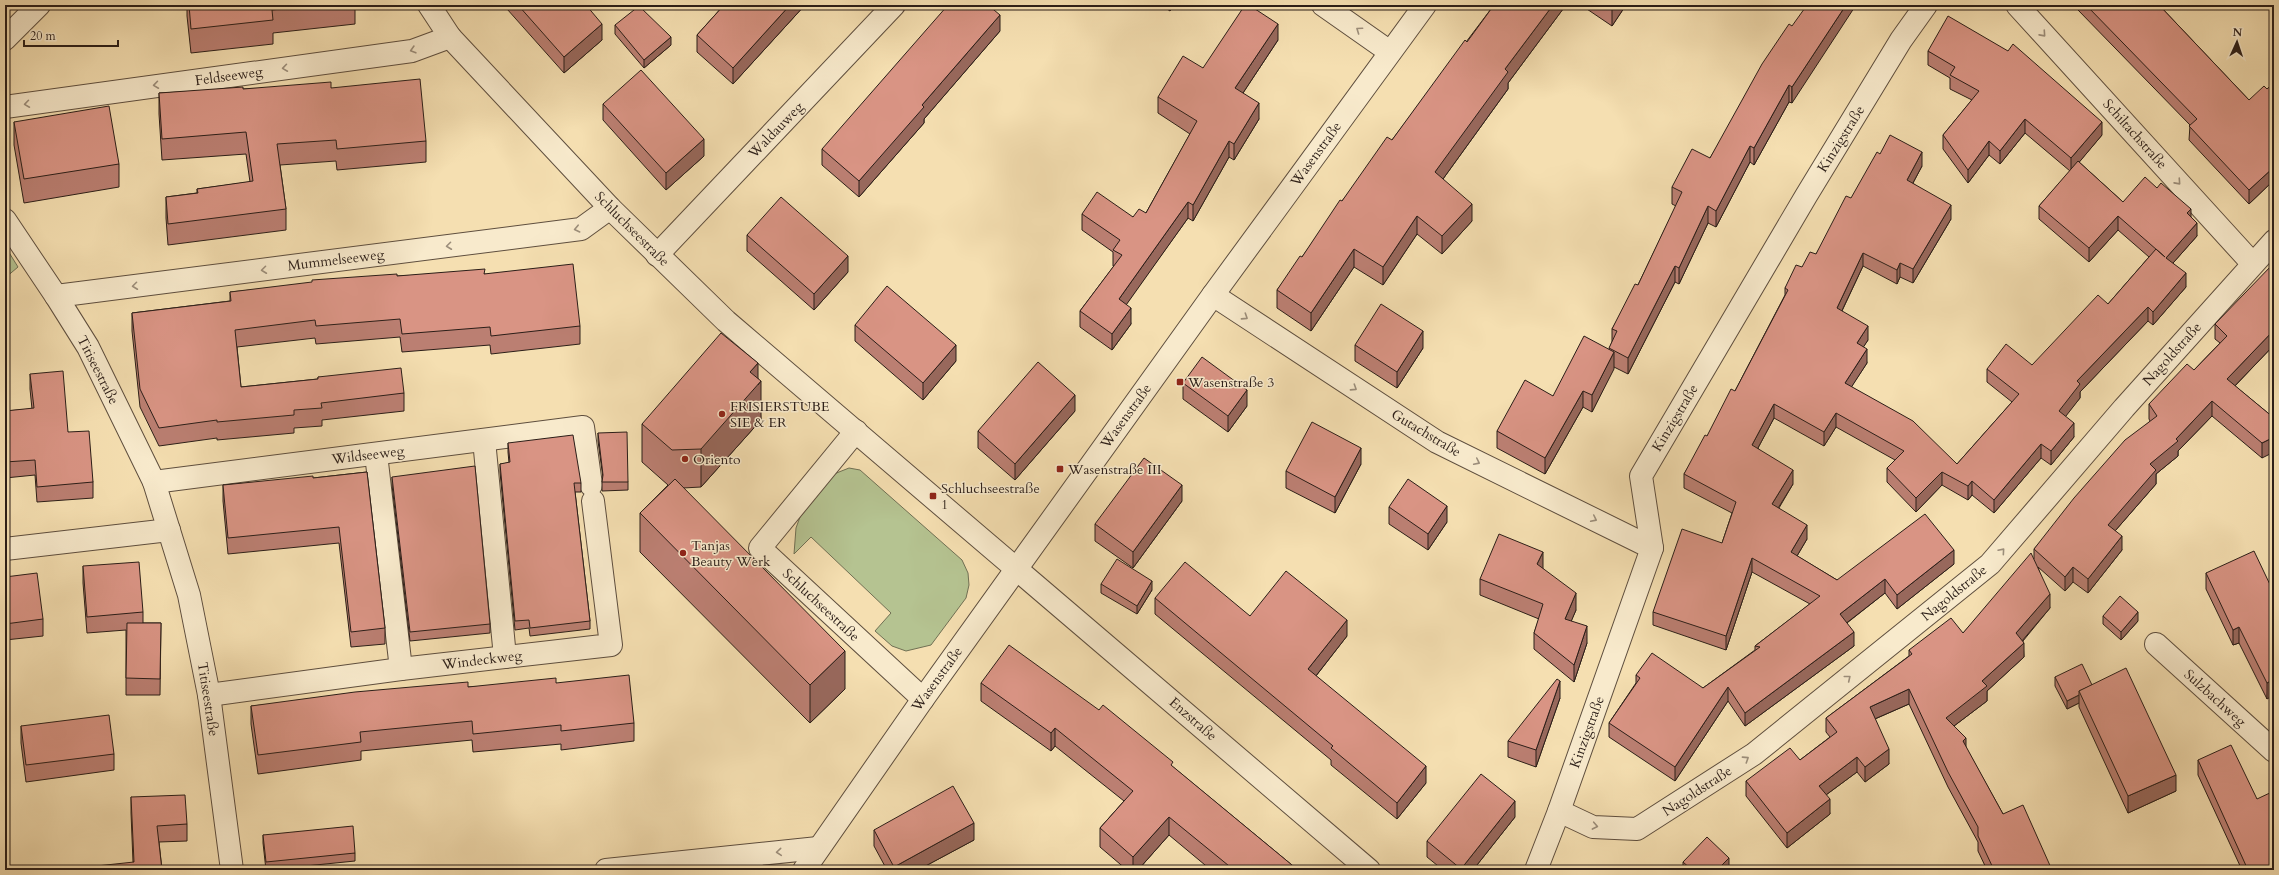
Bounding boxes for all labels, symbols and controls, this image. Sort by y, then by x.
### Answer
scale bar [24,22,118,48]
north arrow [2217,22,2257,62]
text: N [2232,25,2243,40]
text: 20 m [30,28,57,44]
one-way arrow [1356,28,1363,35]
one-way arrow [2039,29,2046,37]
one-way arrow [410,45,417,54]
street label: Feldseeweg [194,62,264,90]
one-way arrow [282,63,288,72]
one-way arrow [153,80,159,89]
street label: Schiltachstraße [2098,95,2172,173]
street label: Waldauweg [744,98,808,163]
one-way arrow [24,99,30,108]
street label: Kinzigstraße [1813,102,1869,176]
street label: Wasenstraße [1286,118,1346,191]
one-way arrow [2173,177,2181,185]
street label: Schluchseestraße [590,187,674,271]
one-way arrow [574,224,581,232]
one-way arrow [446,241,452,250]
street label: Mummelseeweg [287,245,386,275]
one-way arrow [261,265,267,274]
one-way arrow [132,281,138,290]
one-way arrow [1241,312,1248,319]
street label: Nagoldstraße [2138,318,2206,390]
street label: Titiseestraße [73,332,123,408]
place label: Wasenstraße 3 [1187,373,1274,392]
marker: Wasenstraße 3 [1175,377,1185,387]
street label: Wasenstraße [1096,380,1156,453]
street label: Kinzigstraße [1647,381,1703,455]
one-way arrow [1350,383,1357,391]
place label: FRISIERSTUBE SIE & ER [730,397,830,432]
street label: Gutachstraße [1388,405,1464,461]
marker: FRISIERSTUBE SIE & ER [717,409,727,419]
street label: Wildseeweg [329,441,406,469]
place label: Oriento [693,450,741,469]
marker: Oriento [680,454,690,464]
one-way arrow [1473,457,1480,465]
place label: Wasenstraße III [1067,460,1162,479]
marker: Wasenstraße III [1055,464,1065,474]
place label: Schluchseestraße 1 [941,479,1040,514]
marker: Schluchseestraße 1 [928,491,938,501]
one-way arrow [1590,514,1597,522]
place label: Tanjas Beauty Werk [691,536,771,571]
marker: Tanjas Beauty Werk [678,548,688,558]
one-way arrow [1997,548,2004,555]
street label: Nagoldstraße [1917,561,1991,625]
street label: Schluchseestraße [778,564,864,646]
street label: Wasenstraße [907,643,967,716]
street label: Windeckweg [440,646,523,674]
street label: Titiseestraße [193,661,223,737]
street label: Sulzbachweg [2180,665,2250,731]
one-way arrow [1843,676,1850,683]
street label: Enzstraße [1165,693,1221,745]
street label: Kinzigstraße [1565,693,1609,771]
one-way arrow [1742,756,1749,764]
street label: Nagoldstraße [1659,761,1735,821]
one-way arrow [1592,821,1598,830]
one-way arrow [776,847,782,856]

